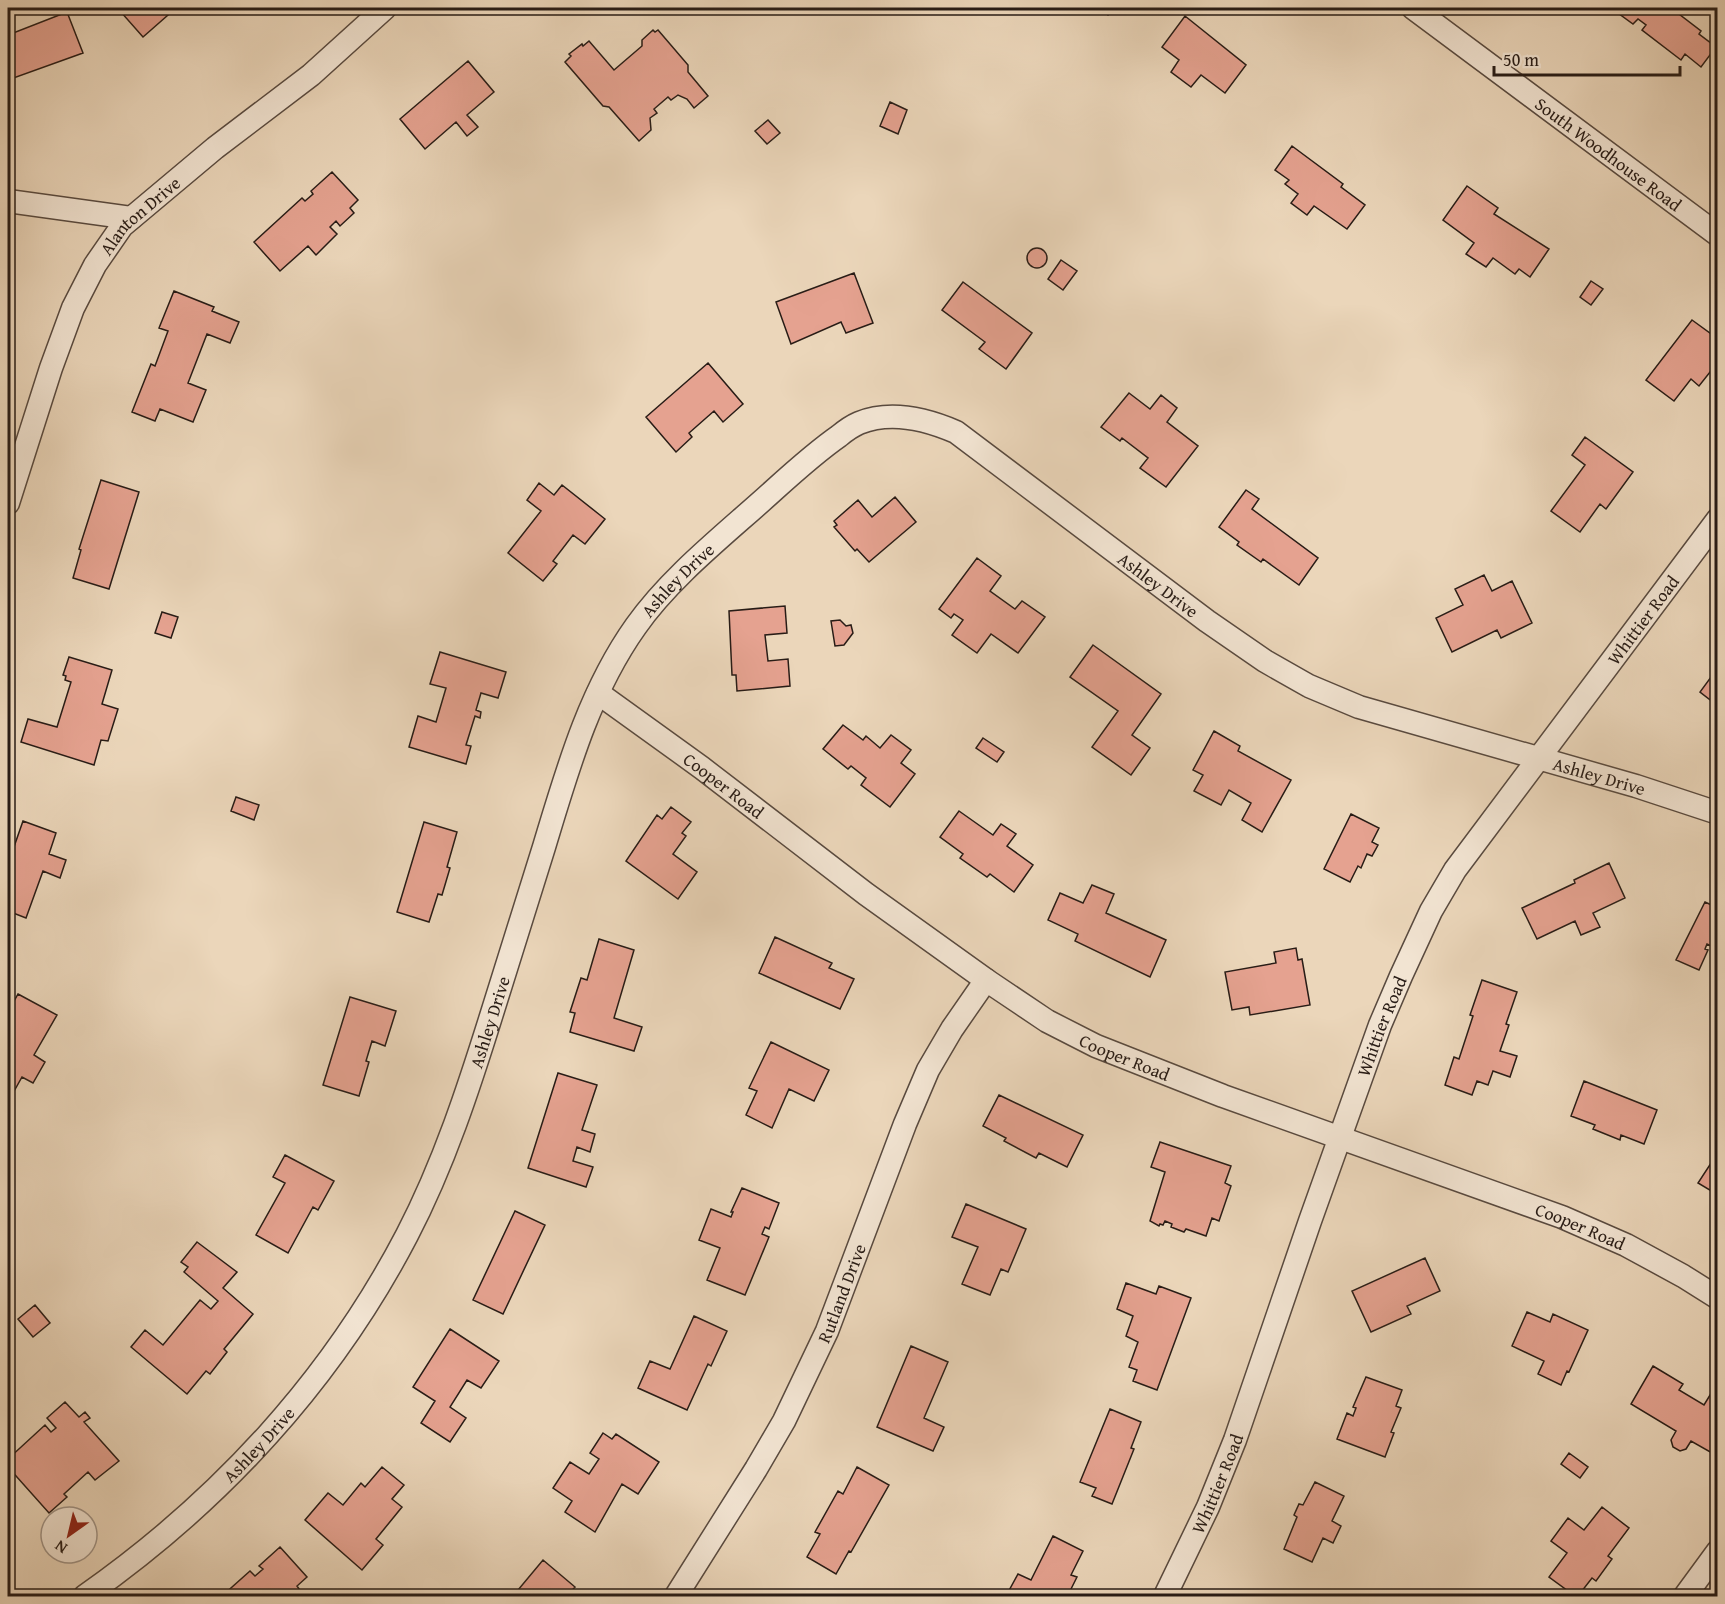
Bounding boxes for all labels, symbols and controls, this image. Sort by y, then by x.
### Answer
scale bar [1494,39,1680,77]
text: 50 m [1503,46,1539,73]
street label: South Woodhouse Road [1530,90,1688,218]
street label: Alanton Drive [92,169,186,261]
street label: Ashley Drive [634,536,720,623]
street label: Ashley Drive [1112,545,1205,624]
street label: Whittier Road [1600,569,1685,670]
street label: Cooper Road [678,745,770,825]
street label: Ashley Drive [1550,750,1649,802]
street label: Whittier Road [1349,971,1413,1080]
street label: Ashley Drive [462,973,516,1071]
street label: Cooper Road [1075,1026,1174,1087]
street label: Cooper Road [1532,1195,1630,1257]
street label: Rutland Drive [810,1240,872,1347]
street label: Ashley Drive [216,1400,301,1488]
street label: Whittier Road [1184,1430,1250,1538]
north arrow [39,1505,99,1565]
text: N [49,1534,72,1560]

